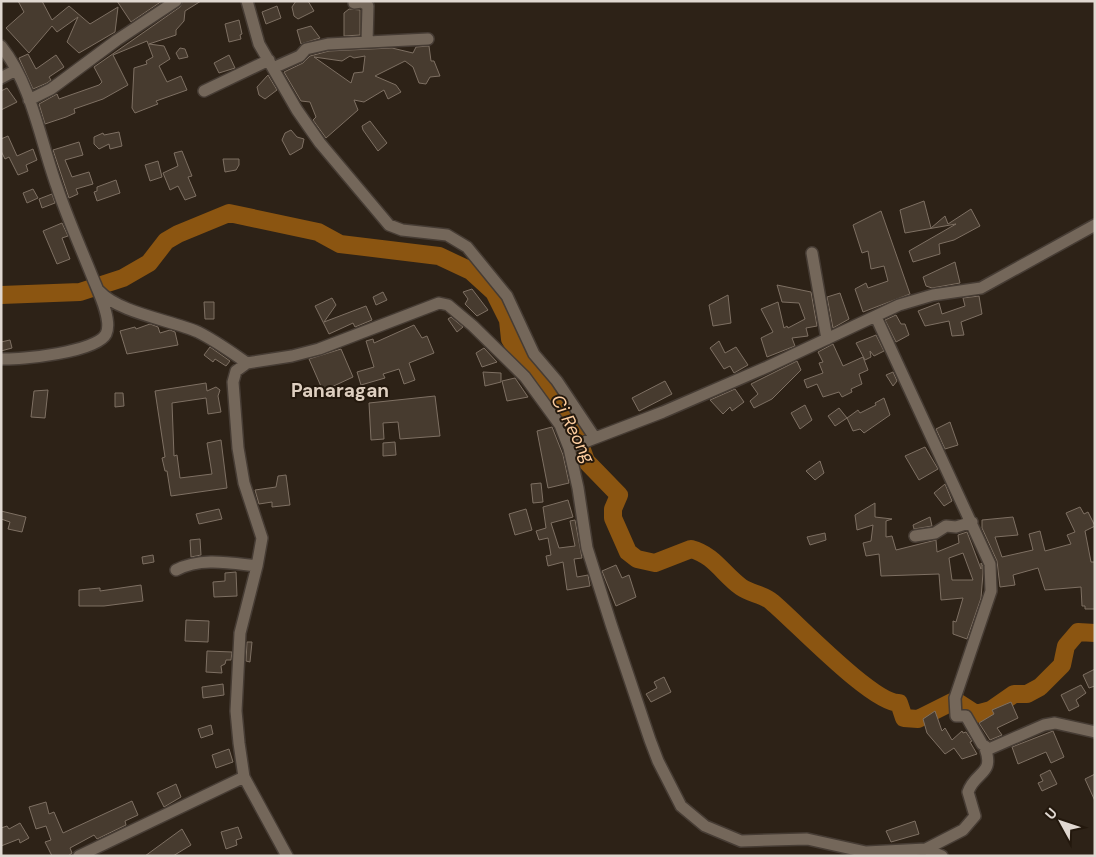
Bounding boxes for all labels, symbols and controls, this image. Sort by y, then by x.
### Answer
district label: Panaragan [291,378,389,403]
water label: Ci Reong [545,391,601,468]
north arrow [1036,797,1086,847]
text: U [1041,804,1061,823]

